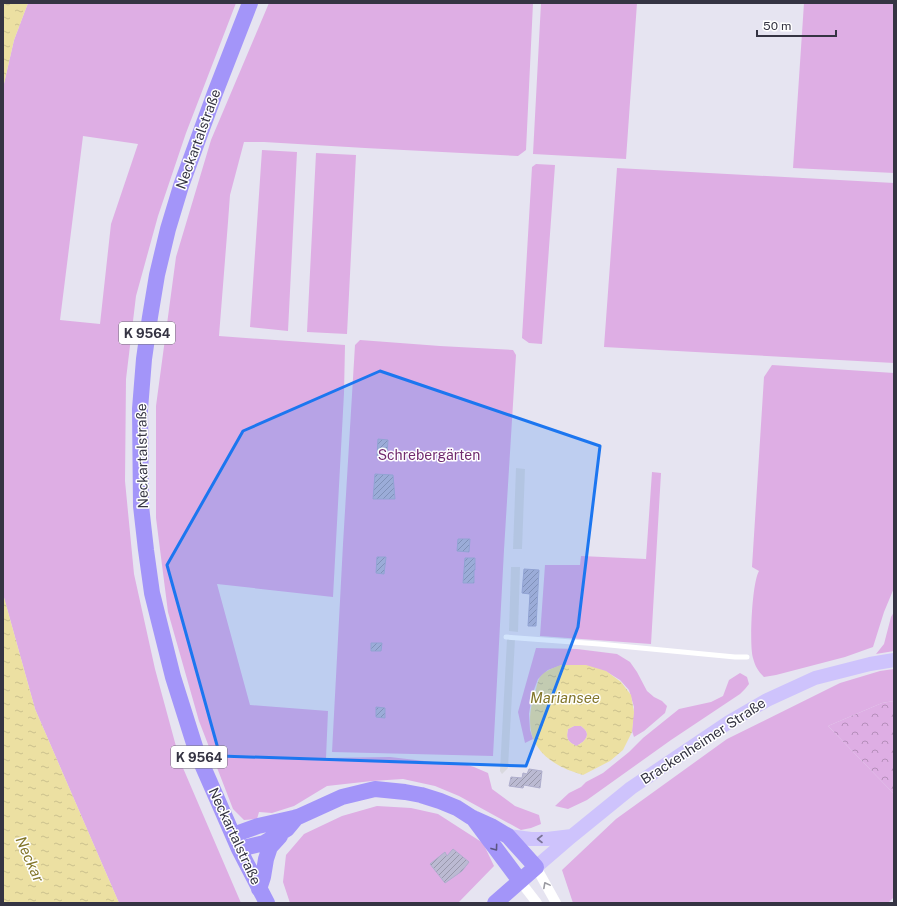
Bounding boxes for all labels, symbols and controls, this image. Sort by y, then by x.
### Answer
scale bar [757,12,836,38]
text: 50 m [763,19,791,33]
street label: Neckartalstraße [172,87,224,191]
road number: K 9564 [119,322,175,344]
street label: Neckartalstraße [133,403,151,509]
park label: Schrebergärten [378,447,480,463]
water label: Mariansee [530,689,600,706]
street label: Brackenheimer Straße [638,695,768,787]
road number: K 9564 [171,746,227,768]
street label: Neckartalstraße [205,785,265,887]
water label: Neckar [12,833,48,885]
one-way arrow [537,835,543,843]
one-way arrow [490,843,497,850]
one-way arrow [543,882,550,889]

